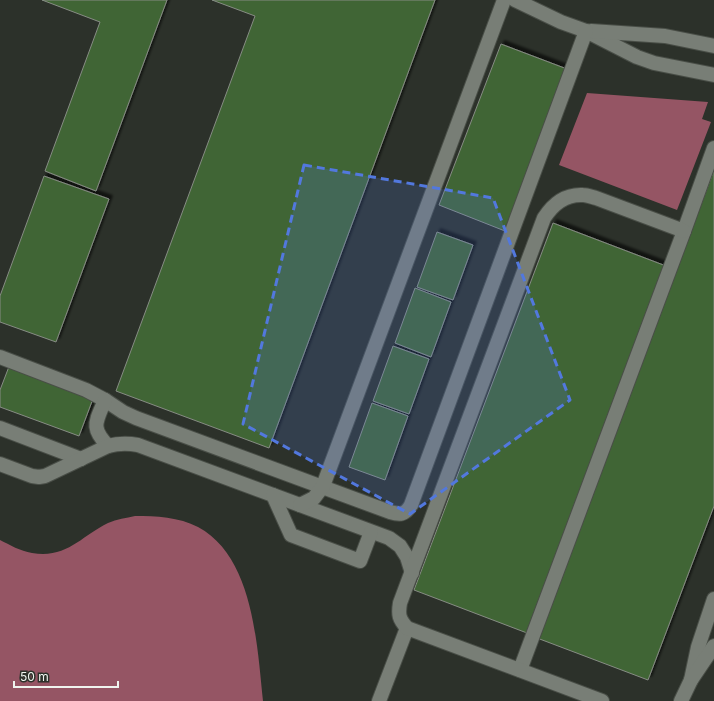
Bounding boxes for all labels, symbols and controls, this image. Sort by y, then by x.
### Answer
scale bar [14,663,118,689]
text: 50 m [20,669,49,684]

